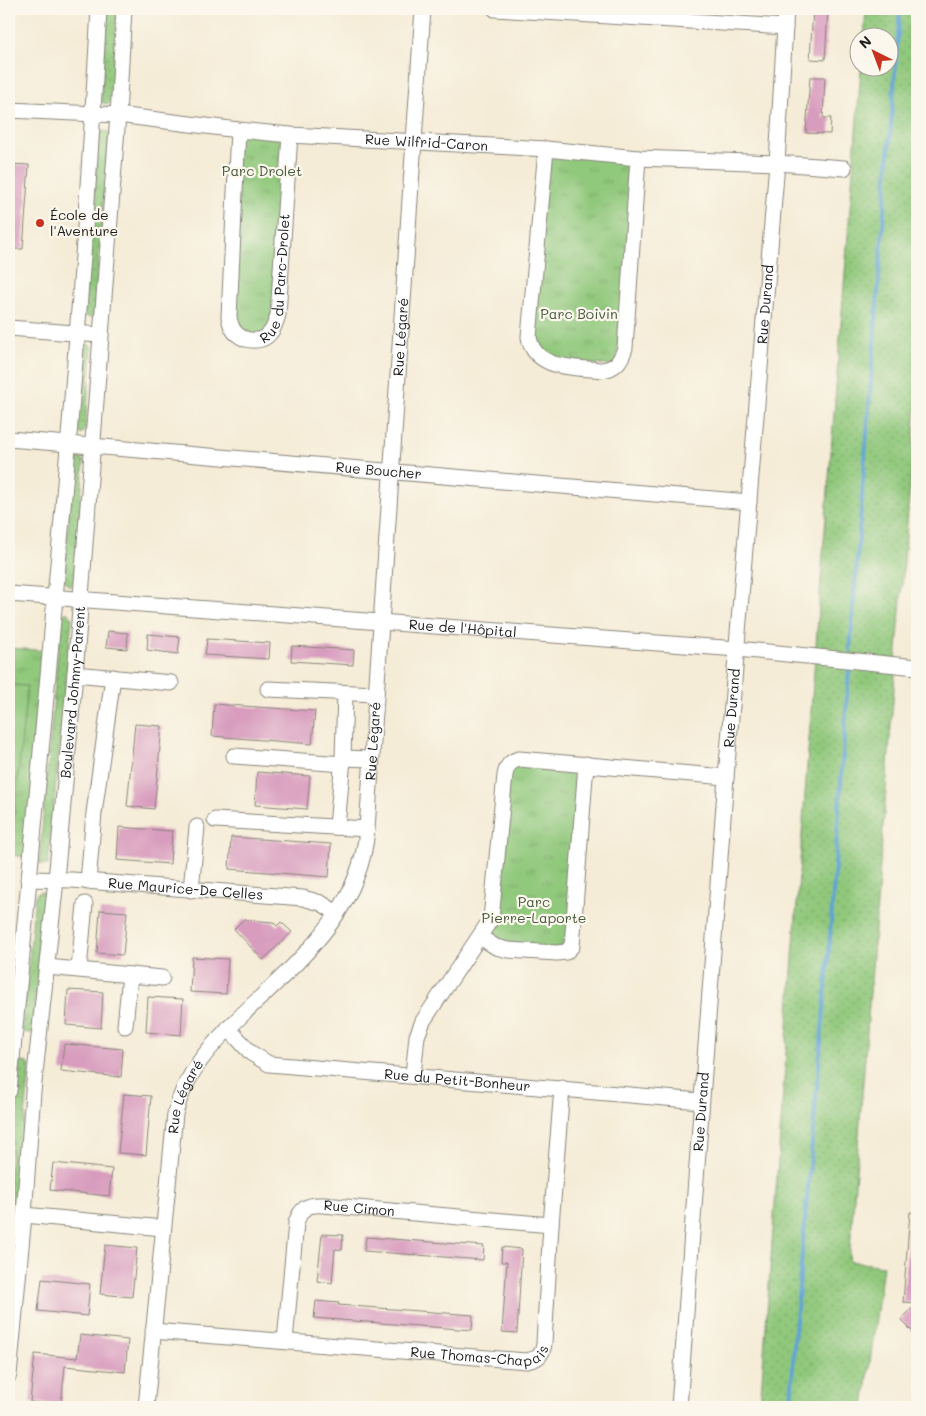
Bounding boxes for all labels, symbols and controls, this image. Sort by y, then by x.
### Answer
north arrow [848,28,898,78]
text: N [855,31,875,53]
street label: Rue Wilfrid-Caron [364,129,489,155]
park label: Parc Drolet [222,161,302,180]
place label: École de l'Aventure [50,205,118,240]
street label: Rue du Parc-Drolet [256,213,294,347]
marker: École de l'Aventure [34,217,46,229]
street label: Rue Durand [752,264,778,345]
street label: Rue Légaré [388,297,412,377]
park label: Parc Boivin [540,304,618,323]
street label: Rue Boucher [335,457,423,483]
street label: Boulevard Johnny-Parent [55,605,89,779]
street label: Rue de l'Hôpital [408,614,517,641]
street label: Rue Durand [718,667,744,748]
street label: Rue Légaré [360,701,385,781]
street label: Rue Maurice-De Celles [107,873,264,904]
park label: Parc Pierre-Laporte [481,892,587,927]
street label: Rue Légaré [163,1055,207,1135]
street label: Rue du Petit-Bonheur [383,1064,531,1095]
street label: Rue Durand [688,1071,713,1152]
street label: Rue Cimon [323,1195,396,1220]
street label: Rue Thomas-Chapais [410,1342,553,1370]

